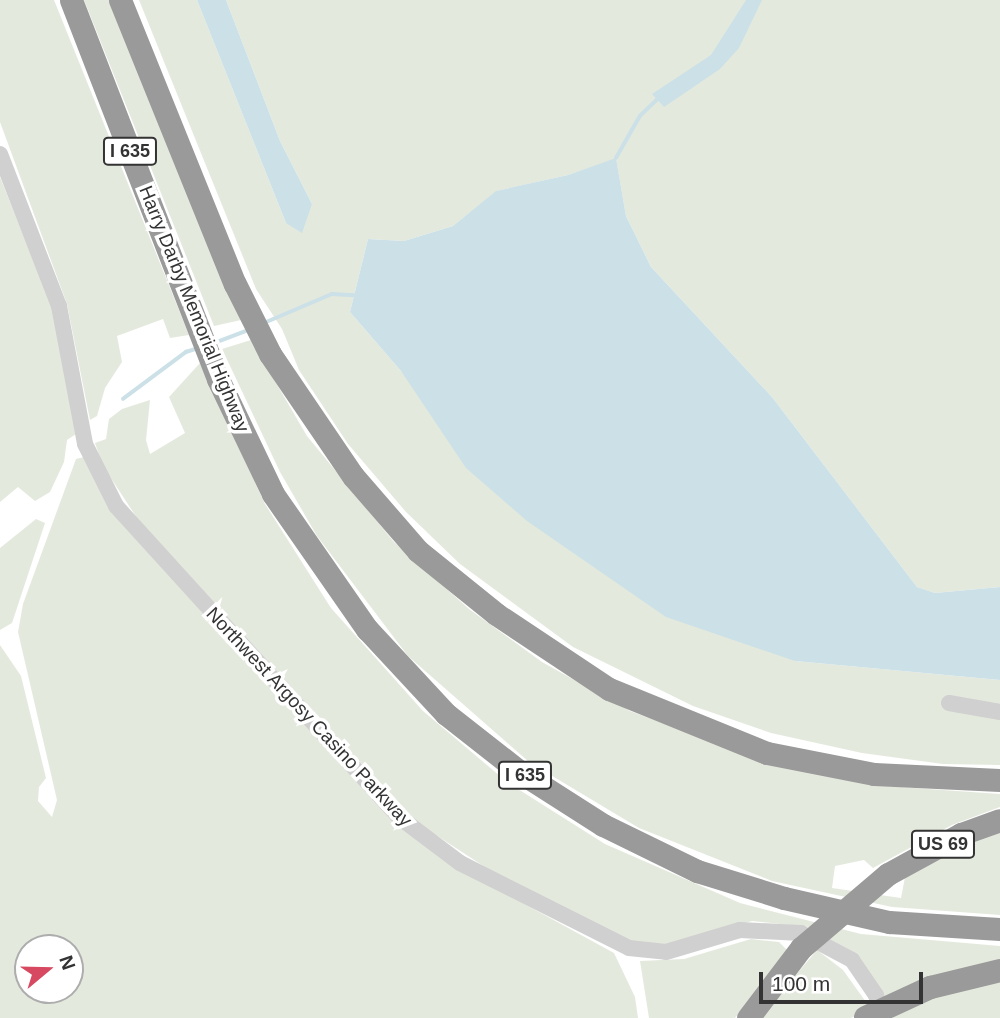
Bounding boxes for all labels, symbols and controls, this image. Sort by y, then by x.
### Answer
road number: I 635 [102,136,158,166]
street label: Harry Darby Memorial Highway [134,182,254,436]
street label: Northwest Argosy Casino Parkway [201,602,417,832]
road number: I 635 [497,760,553,790]
road number: US 69 [910,830,976,858]
north arrow [14,934,84,1004]
text: N [55,953,80,973]
scale bar [762,958,926,1002]
text: 100 m [772,972,830,995]

